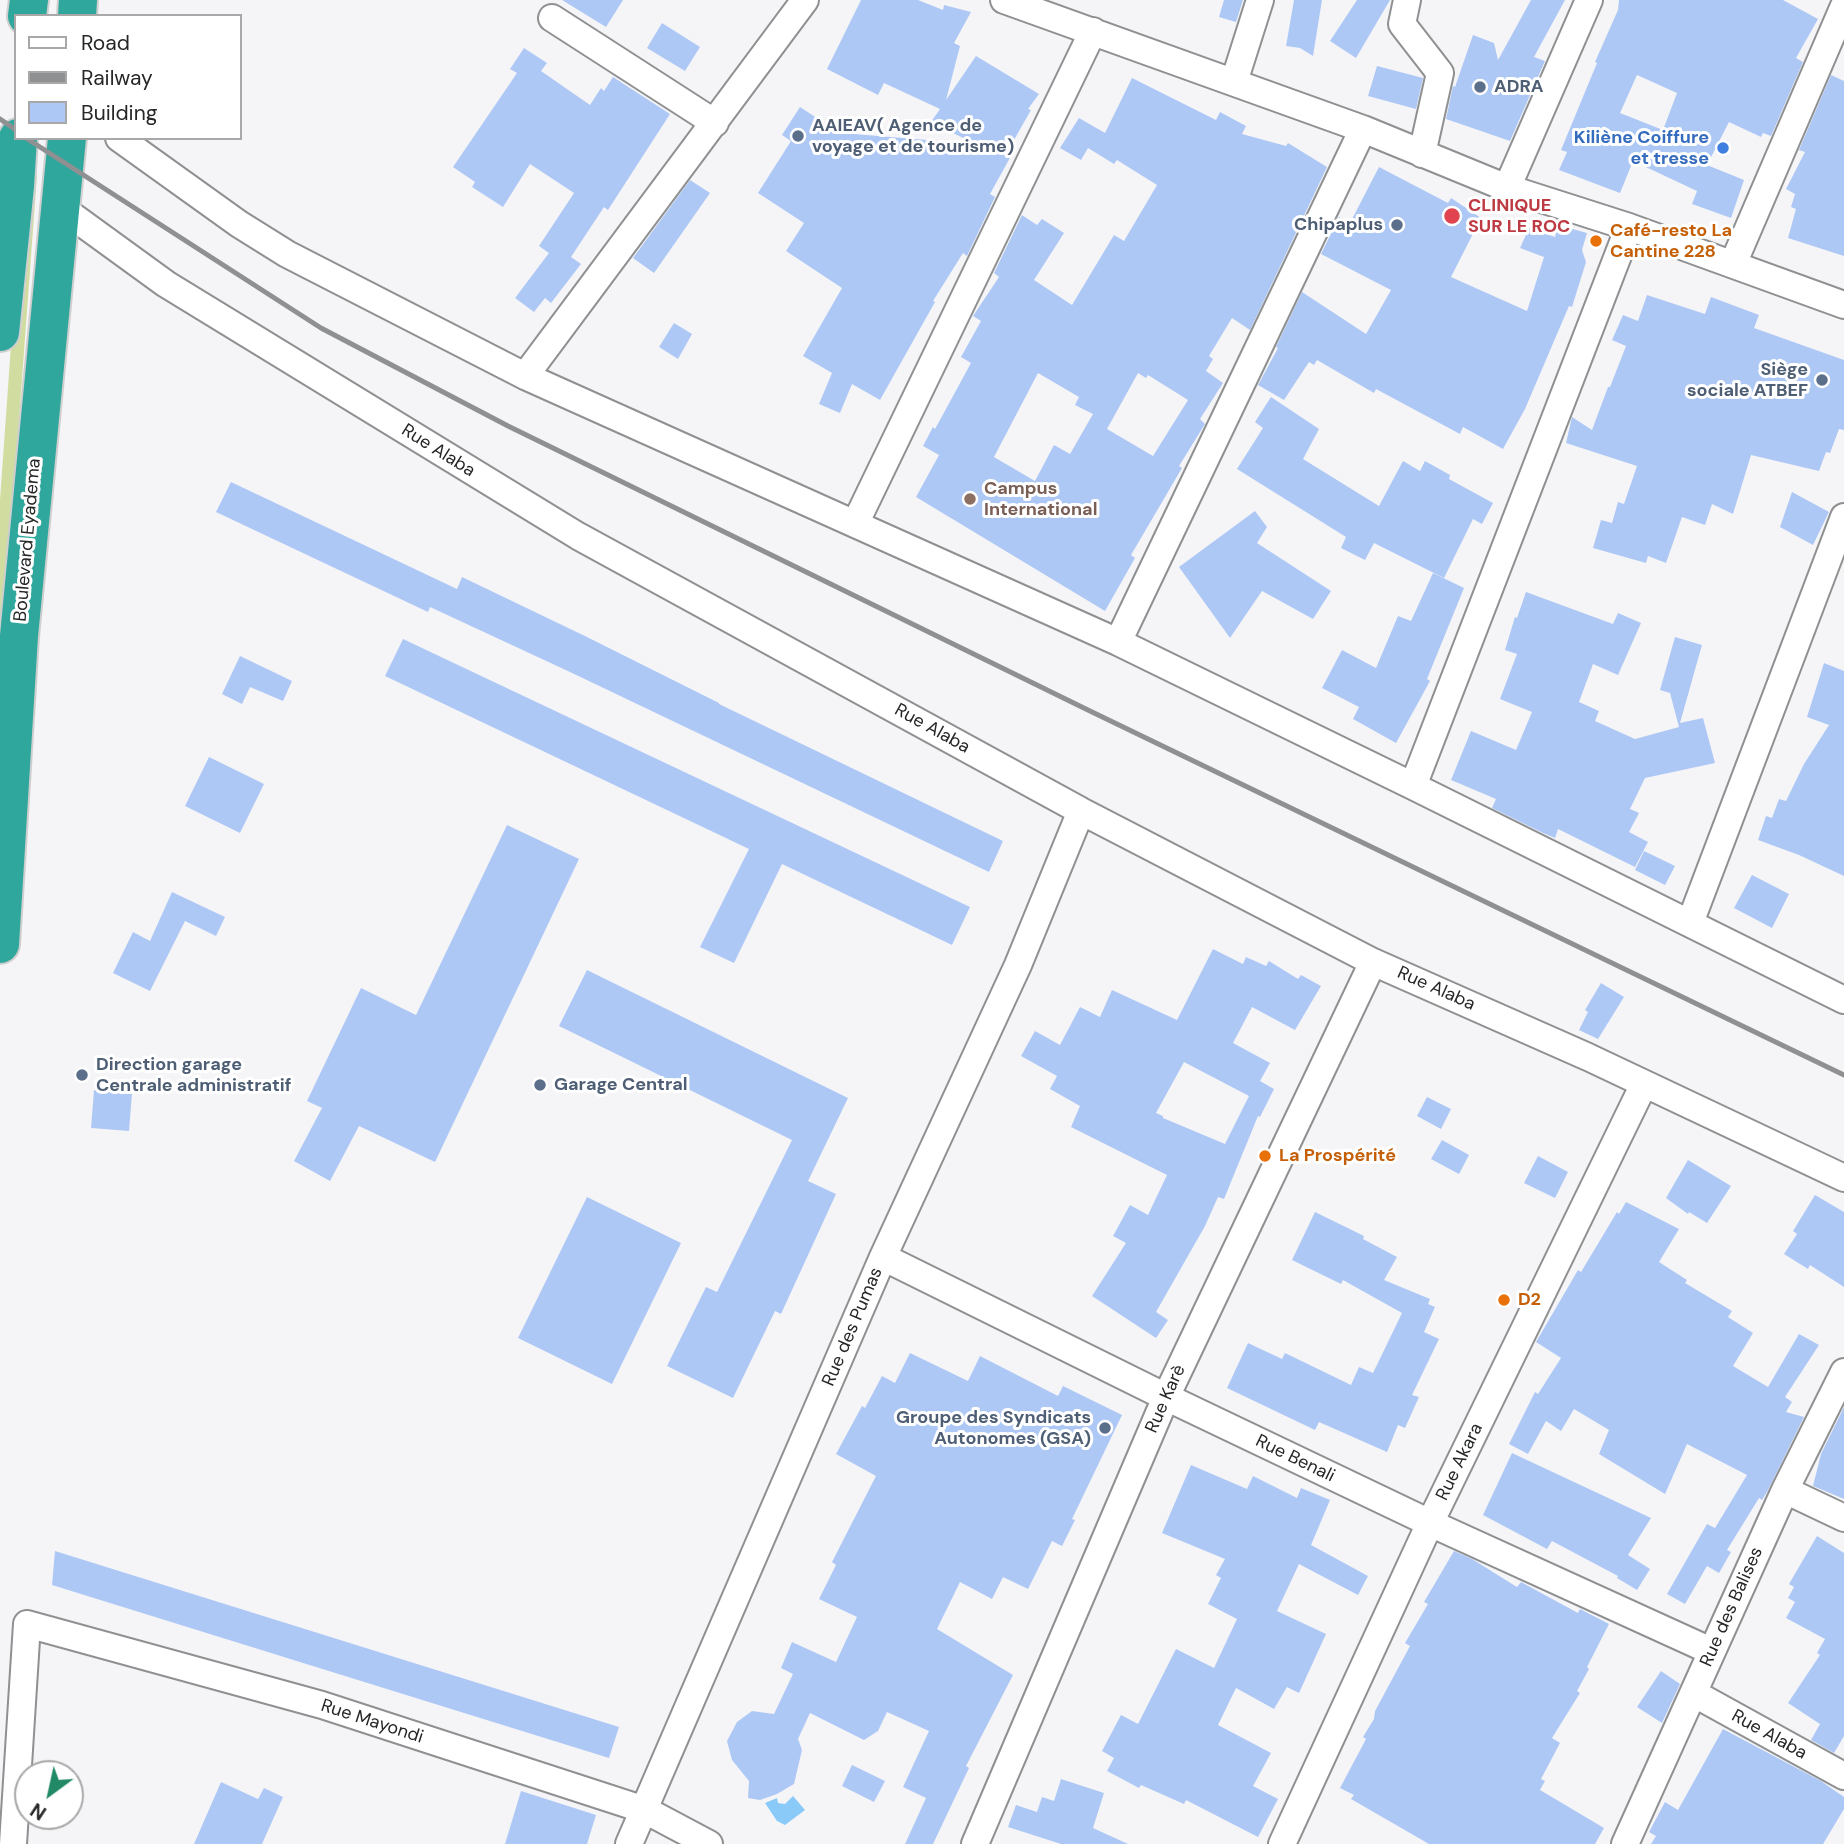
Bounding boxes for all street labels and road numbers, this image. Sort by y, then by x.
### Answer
street label: Rue Alaba [397,420,479,482]
street label: Boulevard Eyadema [10,458,46,622]
street label: Rue Alaba [891,699,973,759]
street label: Rue Alaba [1394,962,1478,1016]
street label: Rue des Pumas [818,1264,888,1390]
street label: Rue Karè [1141,1362,1191,1436]
street label: Rue Akara [1432,1420,1488,1504]
street label: Rue Benali [1252,1431,1338,1487]
street label: Rue des Balises [1696,1544,1768,1670]
street label: Rue Mayondi [318,1695,426,1749]
street label: Rue Alaba [1728,1705,1810,1765]

